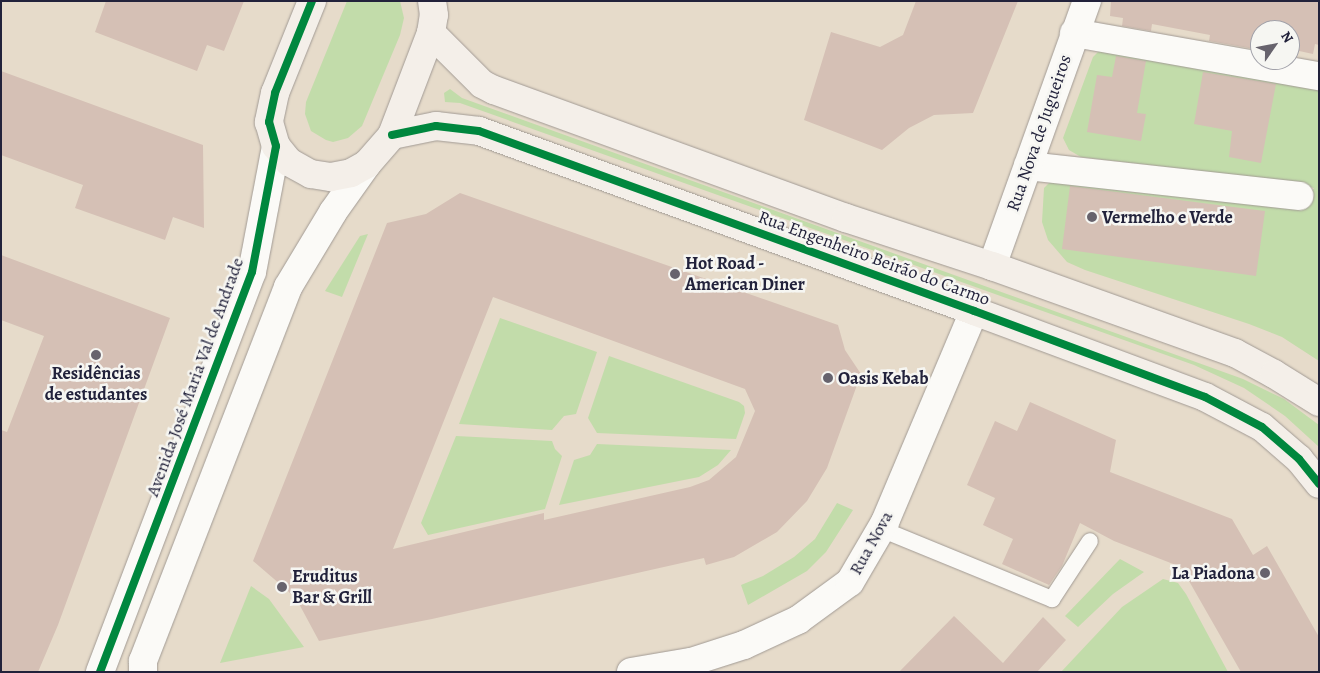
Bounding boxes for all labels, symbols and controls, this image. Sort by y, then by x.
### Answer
north arrow [1250,20,1300,70]
text: N [1276,28,1298,47]
street label: Rua Nova de Jugueiros [1002,52,1076,214]
street label: Rua Engenheiro Beirão do Carmo [755,206,993,310]
place label: Vermelho e Verde [1102,206,1233,228]
marker: Vermelho e Verde [1086,211,1098,223]
place label: Hot Road - American Diner [685,253,805,296]
street label: Avenida José Maria Val de Andrade [142,255,248,499]
marker: Hot Road - American Diner [669,268,681,280]
marker: Residências de estudantes [90,349,102,361]
place label: Residências de estudantes [45,363,147,406]
place label: Oasis Kebab [838,367,928,389]
marker: Oasis Kebab [822,372,834,384]
street label: Rua Nova [845,507,897,579]
place label: La Piadona [1172,562,1255,584]
place label: Eruditus Bar & Grill [292,566,372,608]
marker: La Piadona [1259,567,1271,579]
marker: Eruditus Bar & Grill [276,581,288,593]

